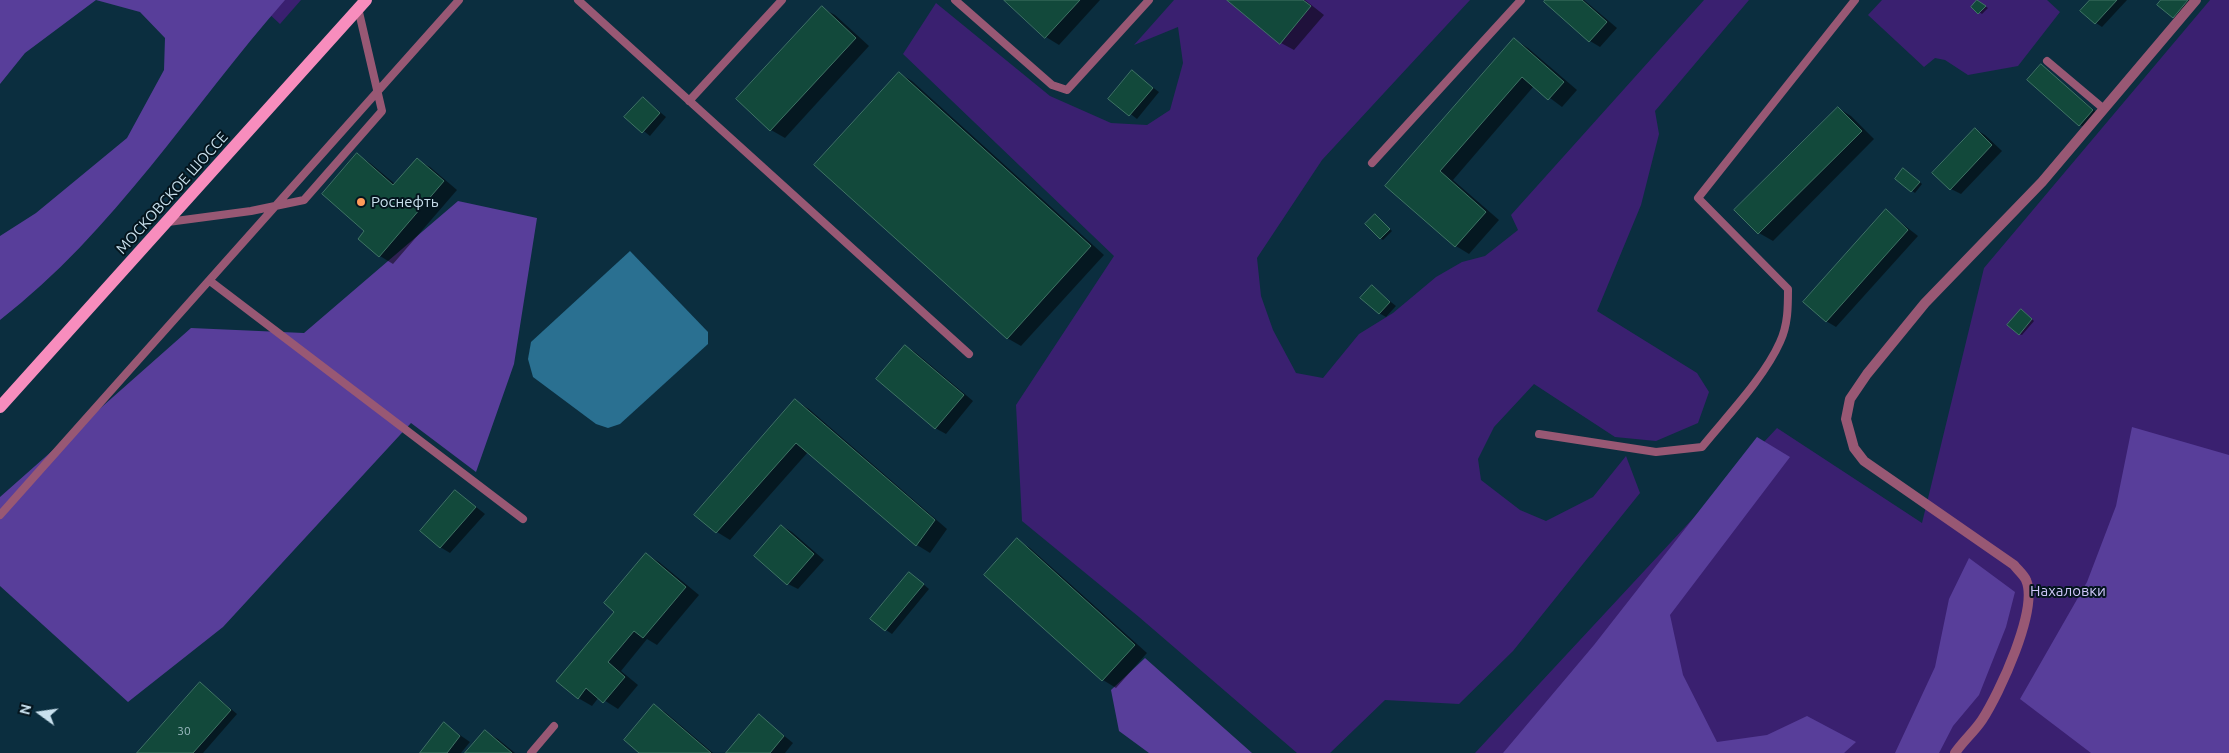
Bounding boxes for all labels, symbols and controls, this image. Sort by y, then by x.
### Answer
street label: МОСКОВСКОЕ ШОССЕ [112,128,232,258]
place label: Роснефть [371,193,438,211]
marker: Роснефть [355,196,367,208]
park label: Нахаловки [2030,582,2106,600]
north arrow [15,688,65,738]
text: N [16,702,34,716]
house number: 30 [177,724,191,738]

